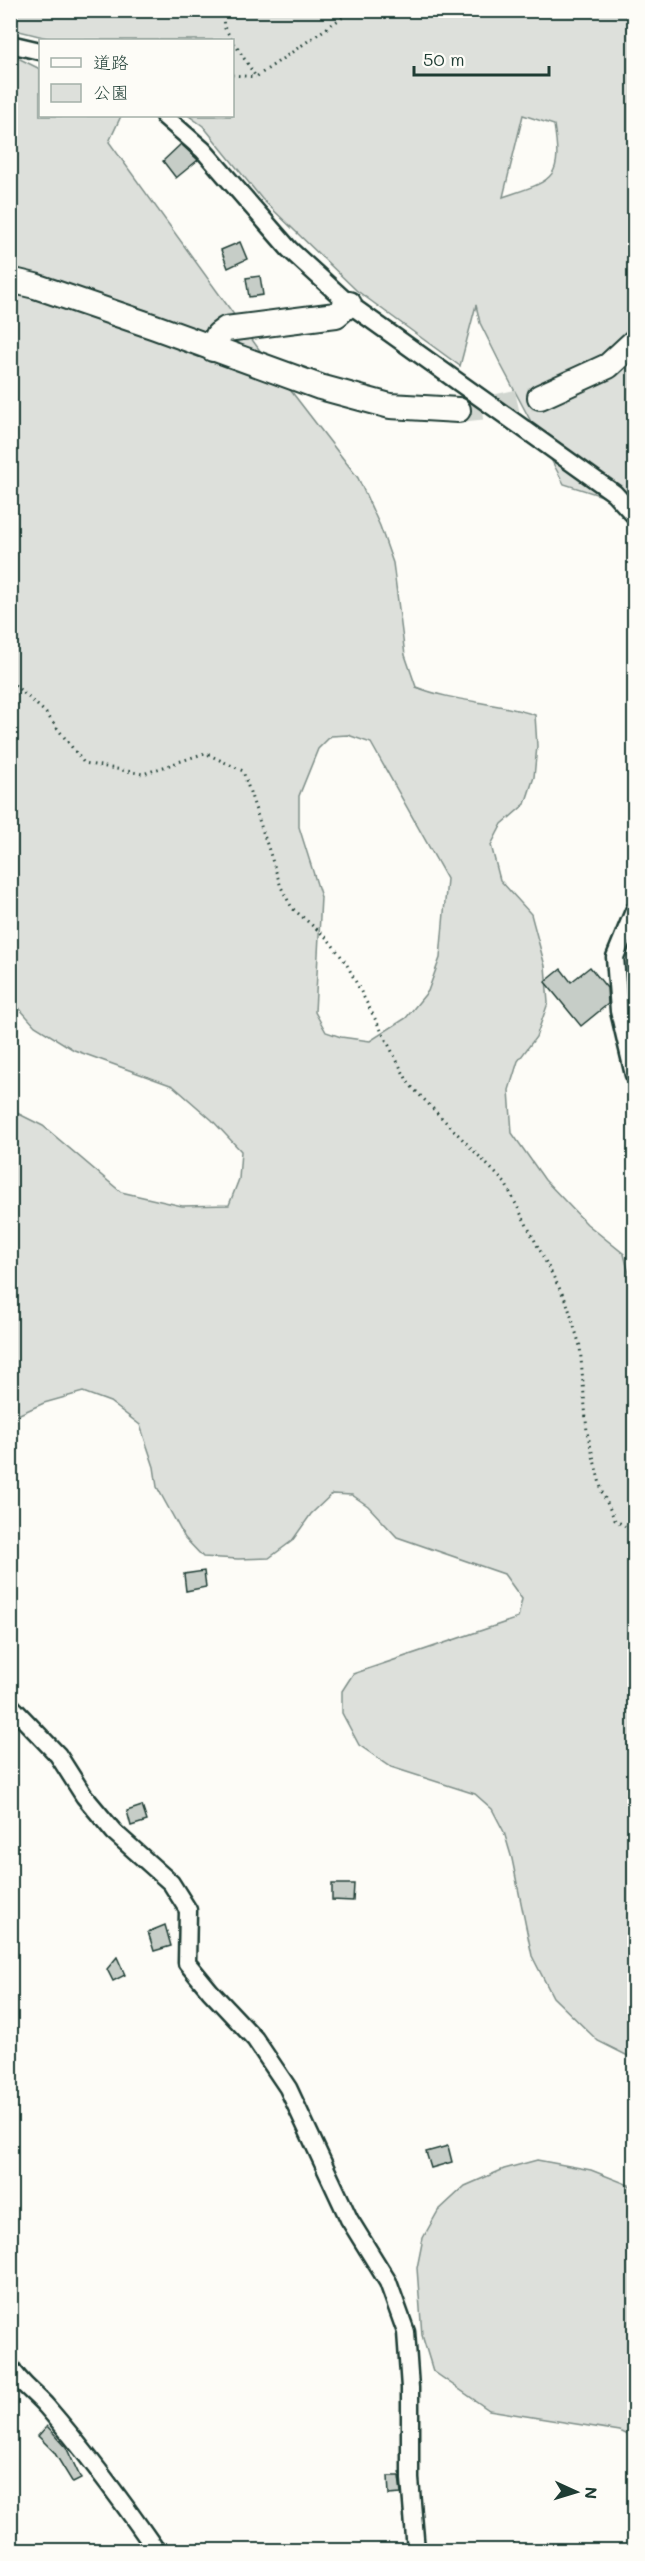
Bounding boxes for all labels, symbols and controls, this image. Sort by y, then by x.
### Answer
legend [39,39,234,117]
scale bar [414,39,549,77]
text: 50 m [423,47,465,71]
text: 道路 [93,50,129,74]
text: 公園 [93,80,129,104]
north arrow [546,2462,606,2522]
text: N [581,2486,602,2500]

